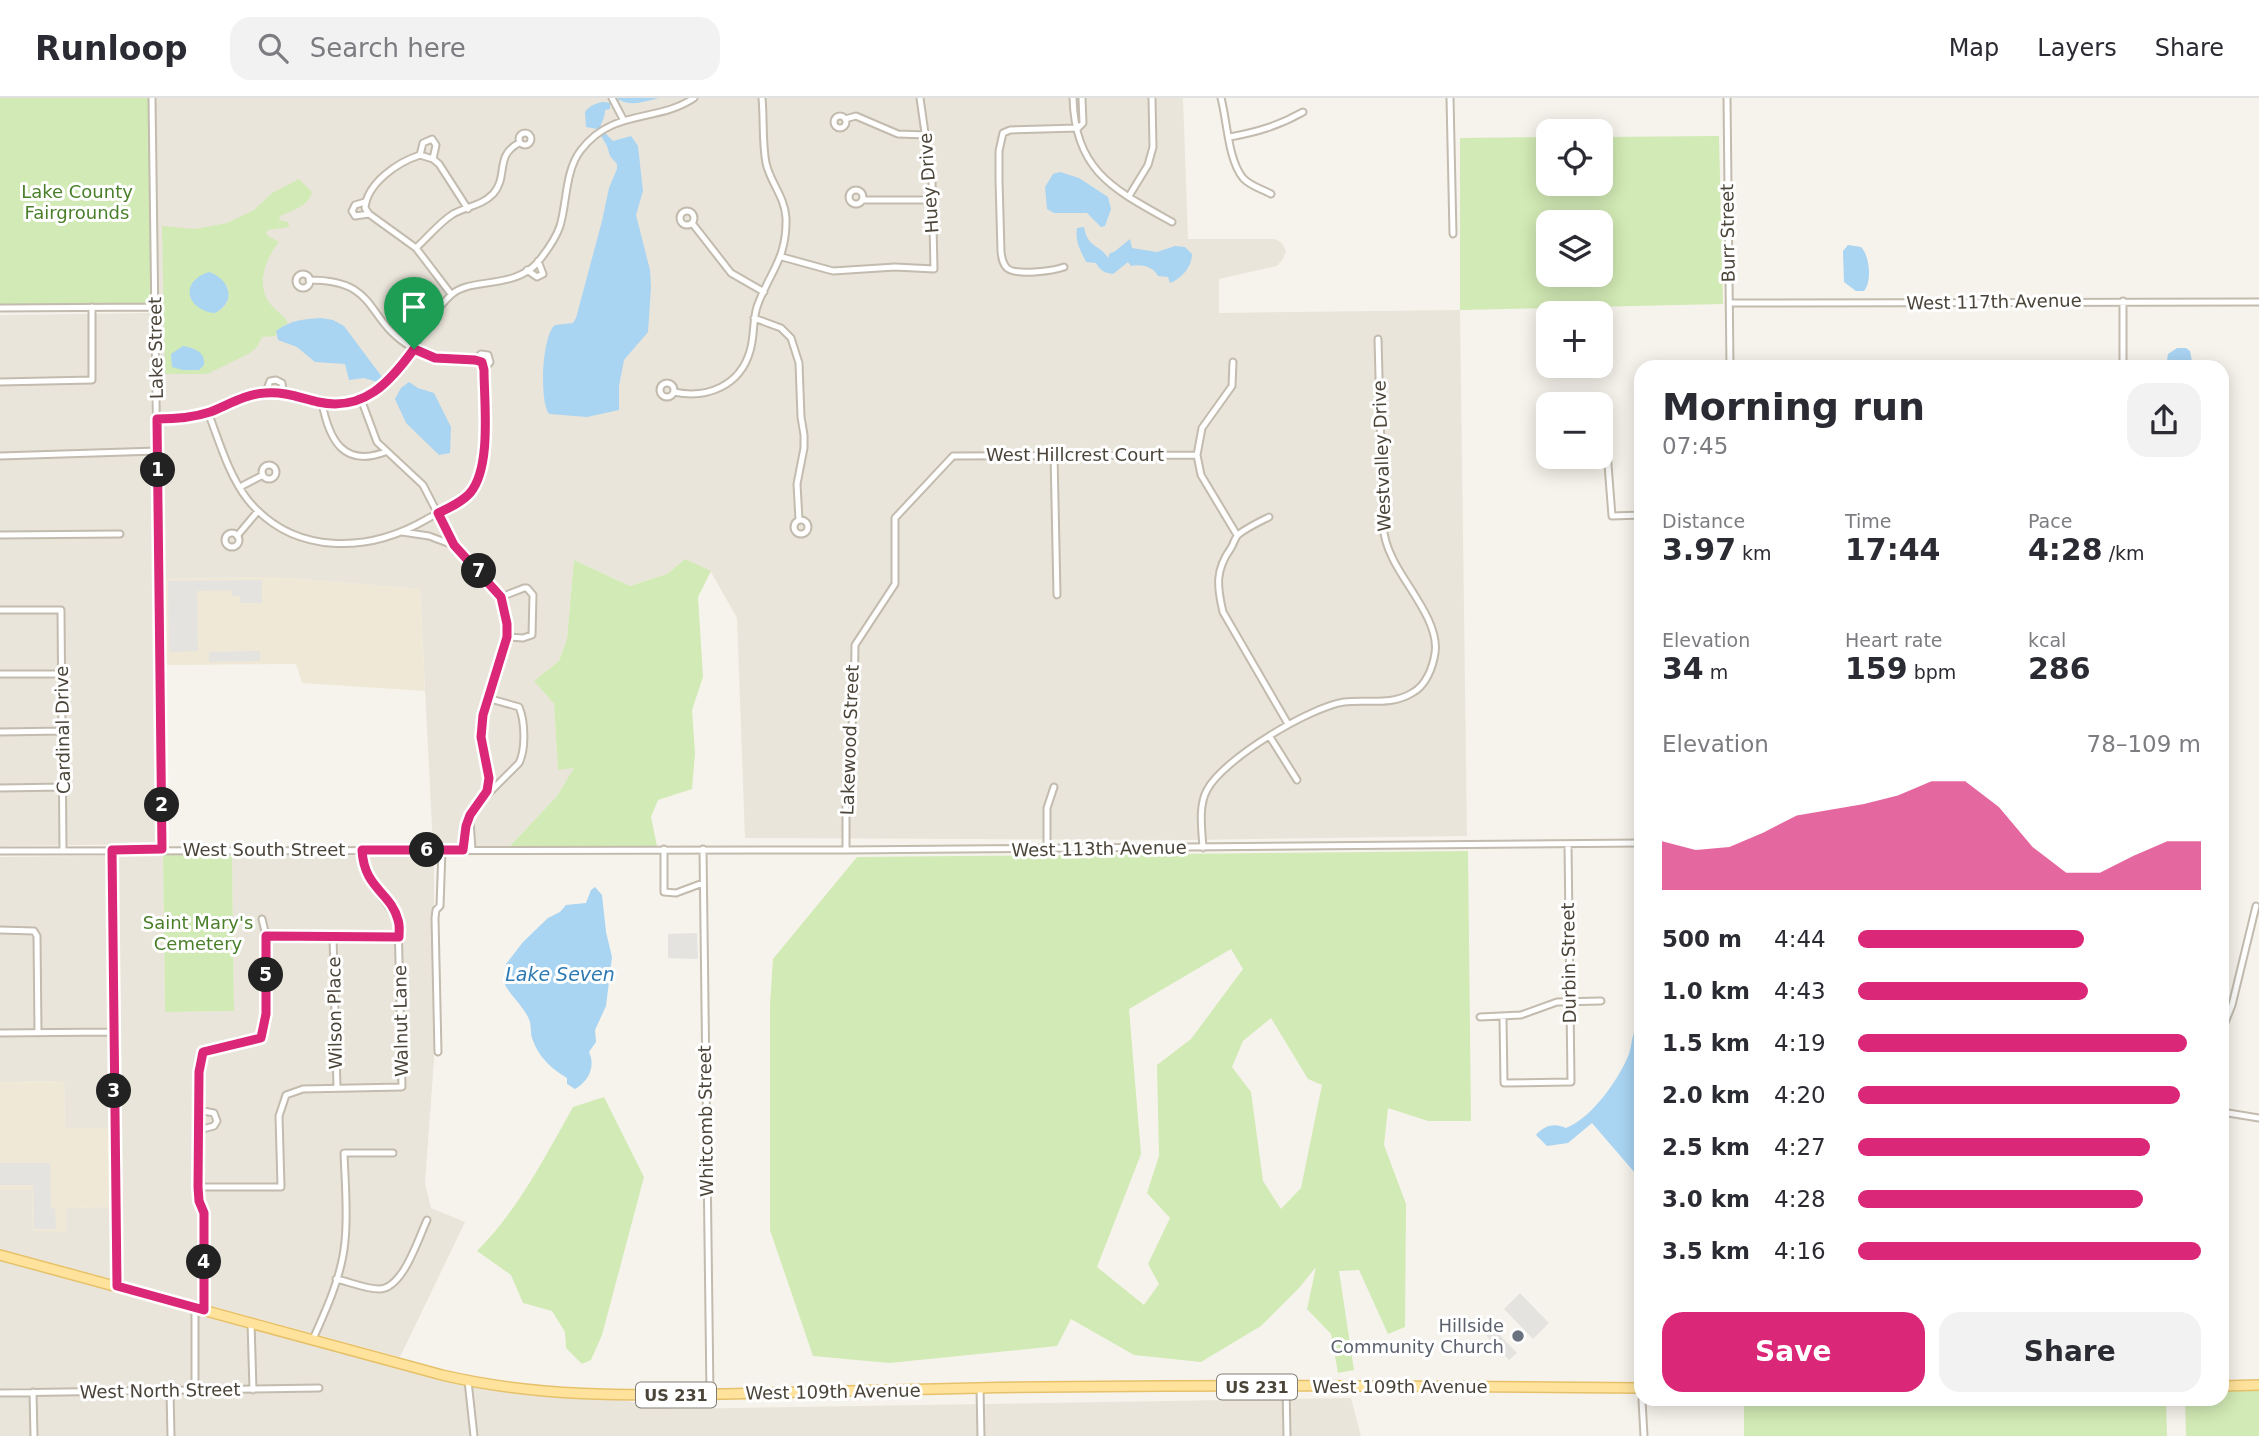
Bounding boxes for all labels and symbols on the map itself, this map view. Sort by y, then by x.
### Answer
street label: Huey Drive [915,132,942,234]
park label: Lake County Fairgrounds [21,181,133,223]
street label: Burr Street [1716,183,1739,283]
pin [384,277,444,349]
street label: West 117th Avenue [1906,289,2082,314]
street label: Lake Street [144,297,167,399]
street label: Westvalley Drive [1368,380,1395,532]
street label: West Hillcrest Court [986,444,1164,465]
pin: 1 [140,452,176,488]
pin: 7 [462,554,496,588]
street label: Lakewood Street [836,664,863,816]
street label: Cardinal Drive [51,666,74,794]
pin: 2 [144,788,180,822]
pin: 6 [410,832,444,868]
street label: West 113th Avenue [1011,836,1187,861]
street label: West South Street [183,839,345,860]
street label: Durbin Street [1557,902,1580,1024]
park label: Saint Mary's Cemetery [143,912,253,954]
street label: Wilson Place [323,956,346,1070]
pin: 5 [248,958,284,992]
water label: Lake Seven [505,963,615,985]
street label: Walnut Lane [389,965,412,1077]
street label: Whitcomb Street [694,1045,717,1197]
pin: 3 [96,1074,132,1108]
pin: 4 [186,1244,222,1280]
place label: Hillside Community Church [1330,1315,1504,1357]
marker: Hillside Community Church [1510,1328,1526,1344]
road number: US 231 [1217,1374,1297,1400]
street label: West 109th Avenue [1312,1376,1488,1397]
street label: West North Street [79,1379,241,1402]
street label: West 109th Avenue [745,1379,921,1404]
road number: US 231 [636,1382,716,1408]

